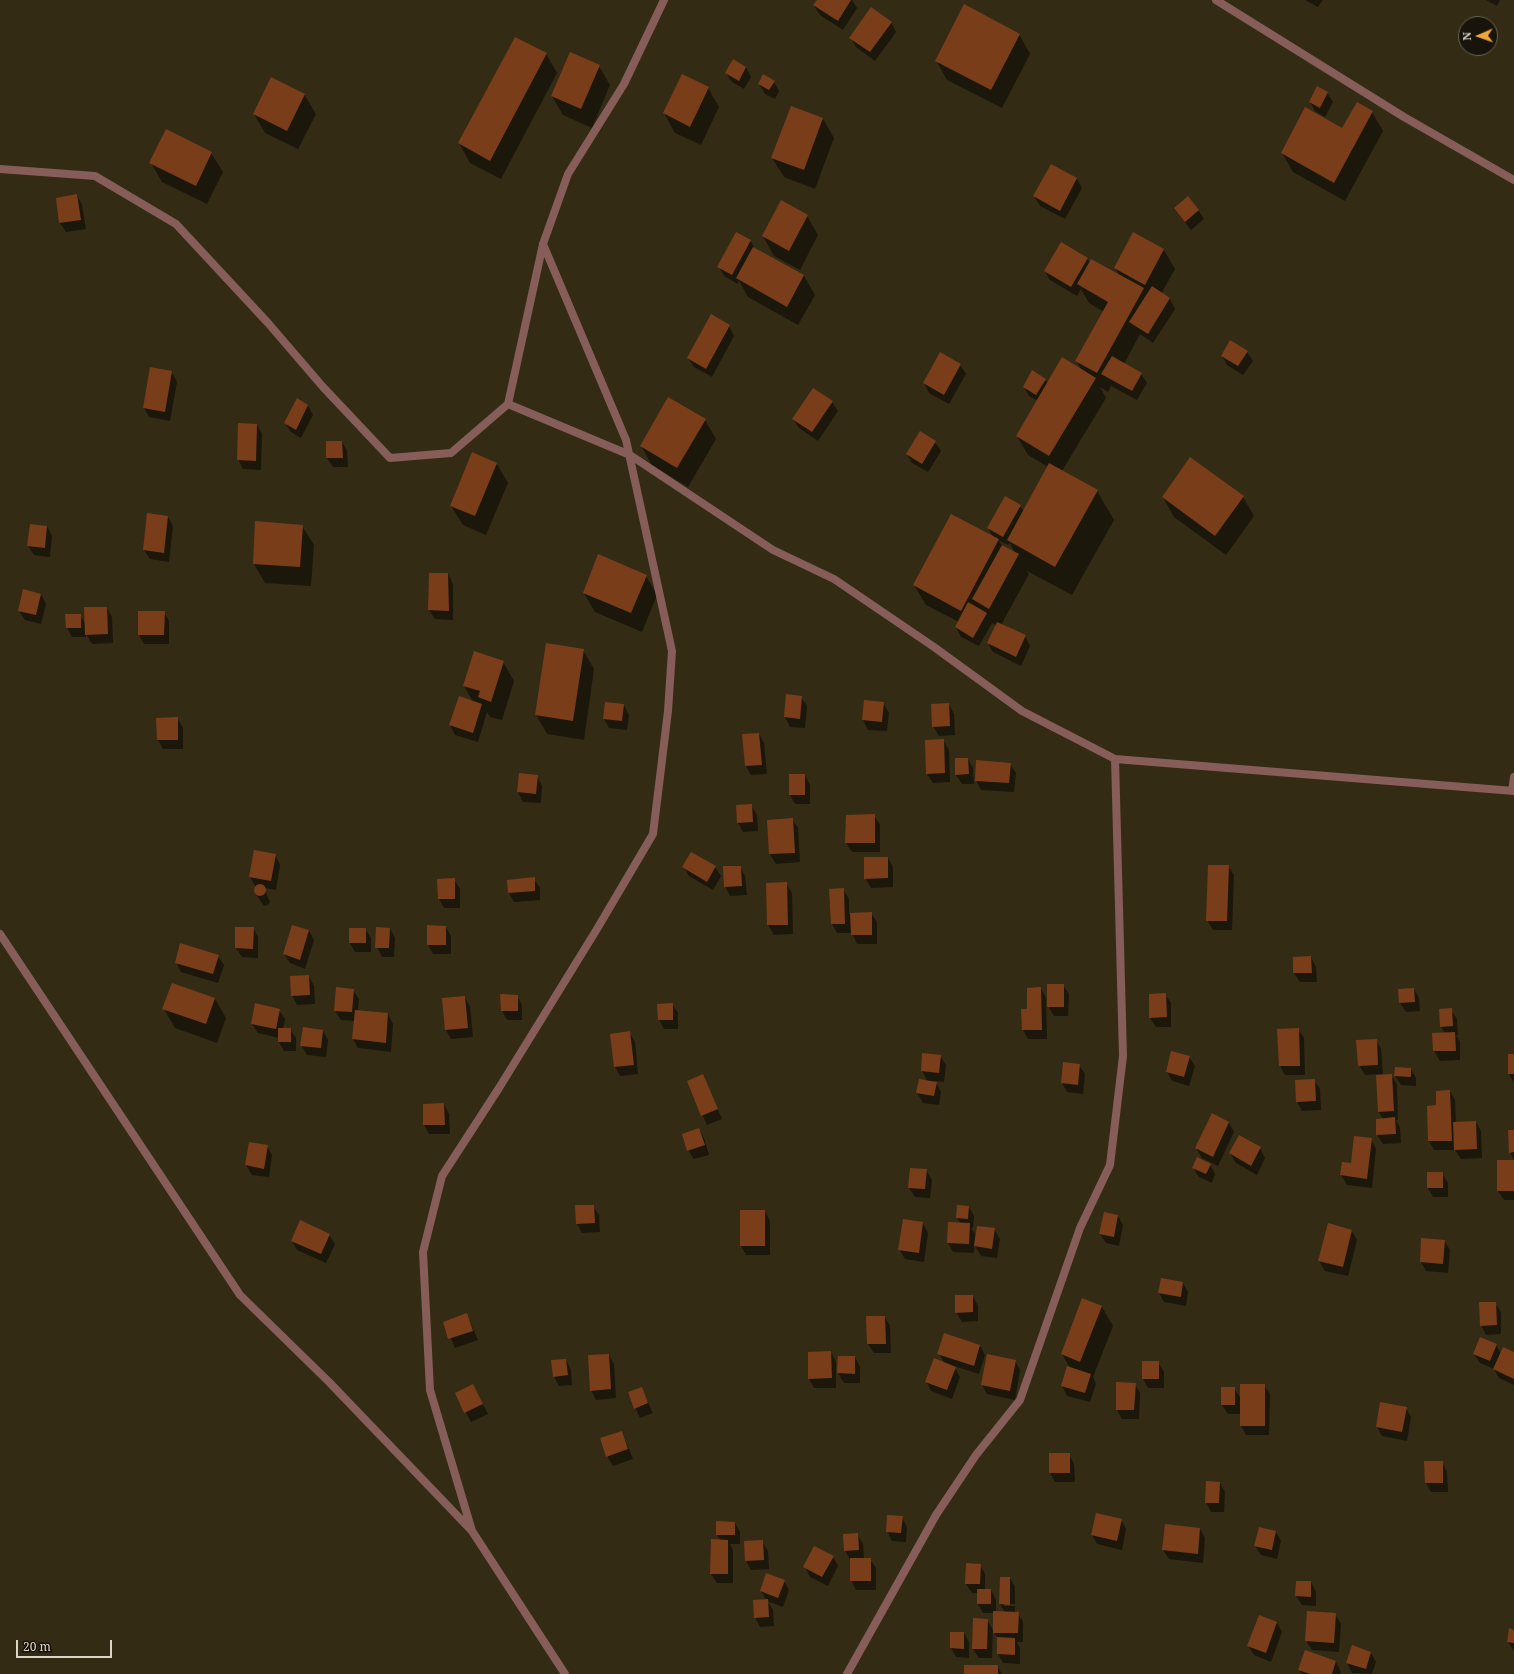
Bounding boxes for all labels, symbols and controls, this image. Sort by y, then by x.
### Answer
north arrow [1458,16,1498,56]
text: N [1459,32,1474,41]
scale bar [18,1632,114,1658]
text: 20 m [23,1638,51,1655]

